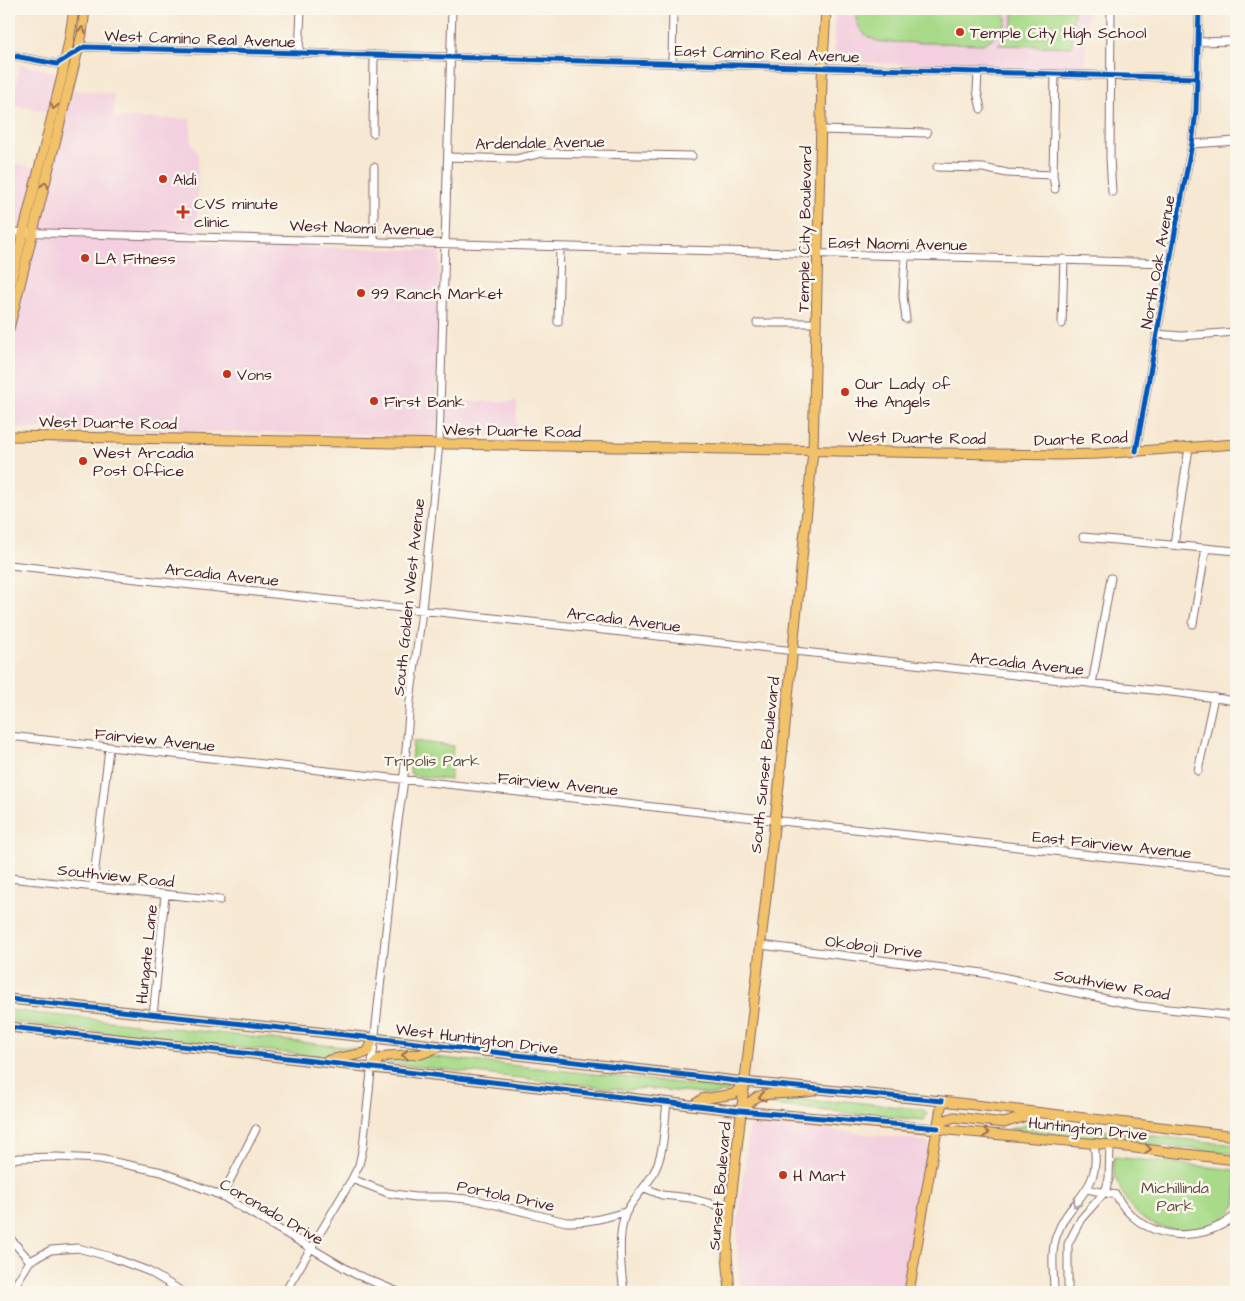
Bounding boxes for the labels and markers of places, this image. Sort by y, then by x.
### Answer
place label: Temple City High School [970,22,1147,45]
marker: Temple City High School [954,26,966,38]
place label: Aldi [173,169,197,191]
marker: Aldi [157,173,169,185]
place label: CVS minute clinic [194,193,279,233]
marker: CVS minute clinic [176,205,190,219]
place label: LA Fitness [95,248,175,270]
marker: LA Fitness [79,252,91,264]
place label: 99 Ranch Market [371,283,503,305]
marker: 99 Ranch Market [355,287,367,299]
place label: Vons [237,364,272,386]
marker: Vons [221,368,233,380]
place label: Our Lady of the Angels [855,373,951,414]
marker: Our Lady of the Angels [839,386,851,398]
place label: First Bank [384,391,465,413]
marker: First Bank [368,395,380,407]
place label: West Arcadia Post Office [93,442,194,482]
marker: West Arcadia Post Office [77,455,89,467]
place label: H Mart [793,1165,846,1187]
marker: H Mart [777,1169,789,1181]

